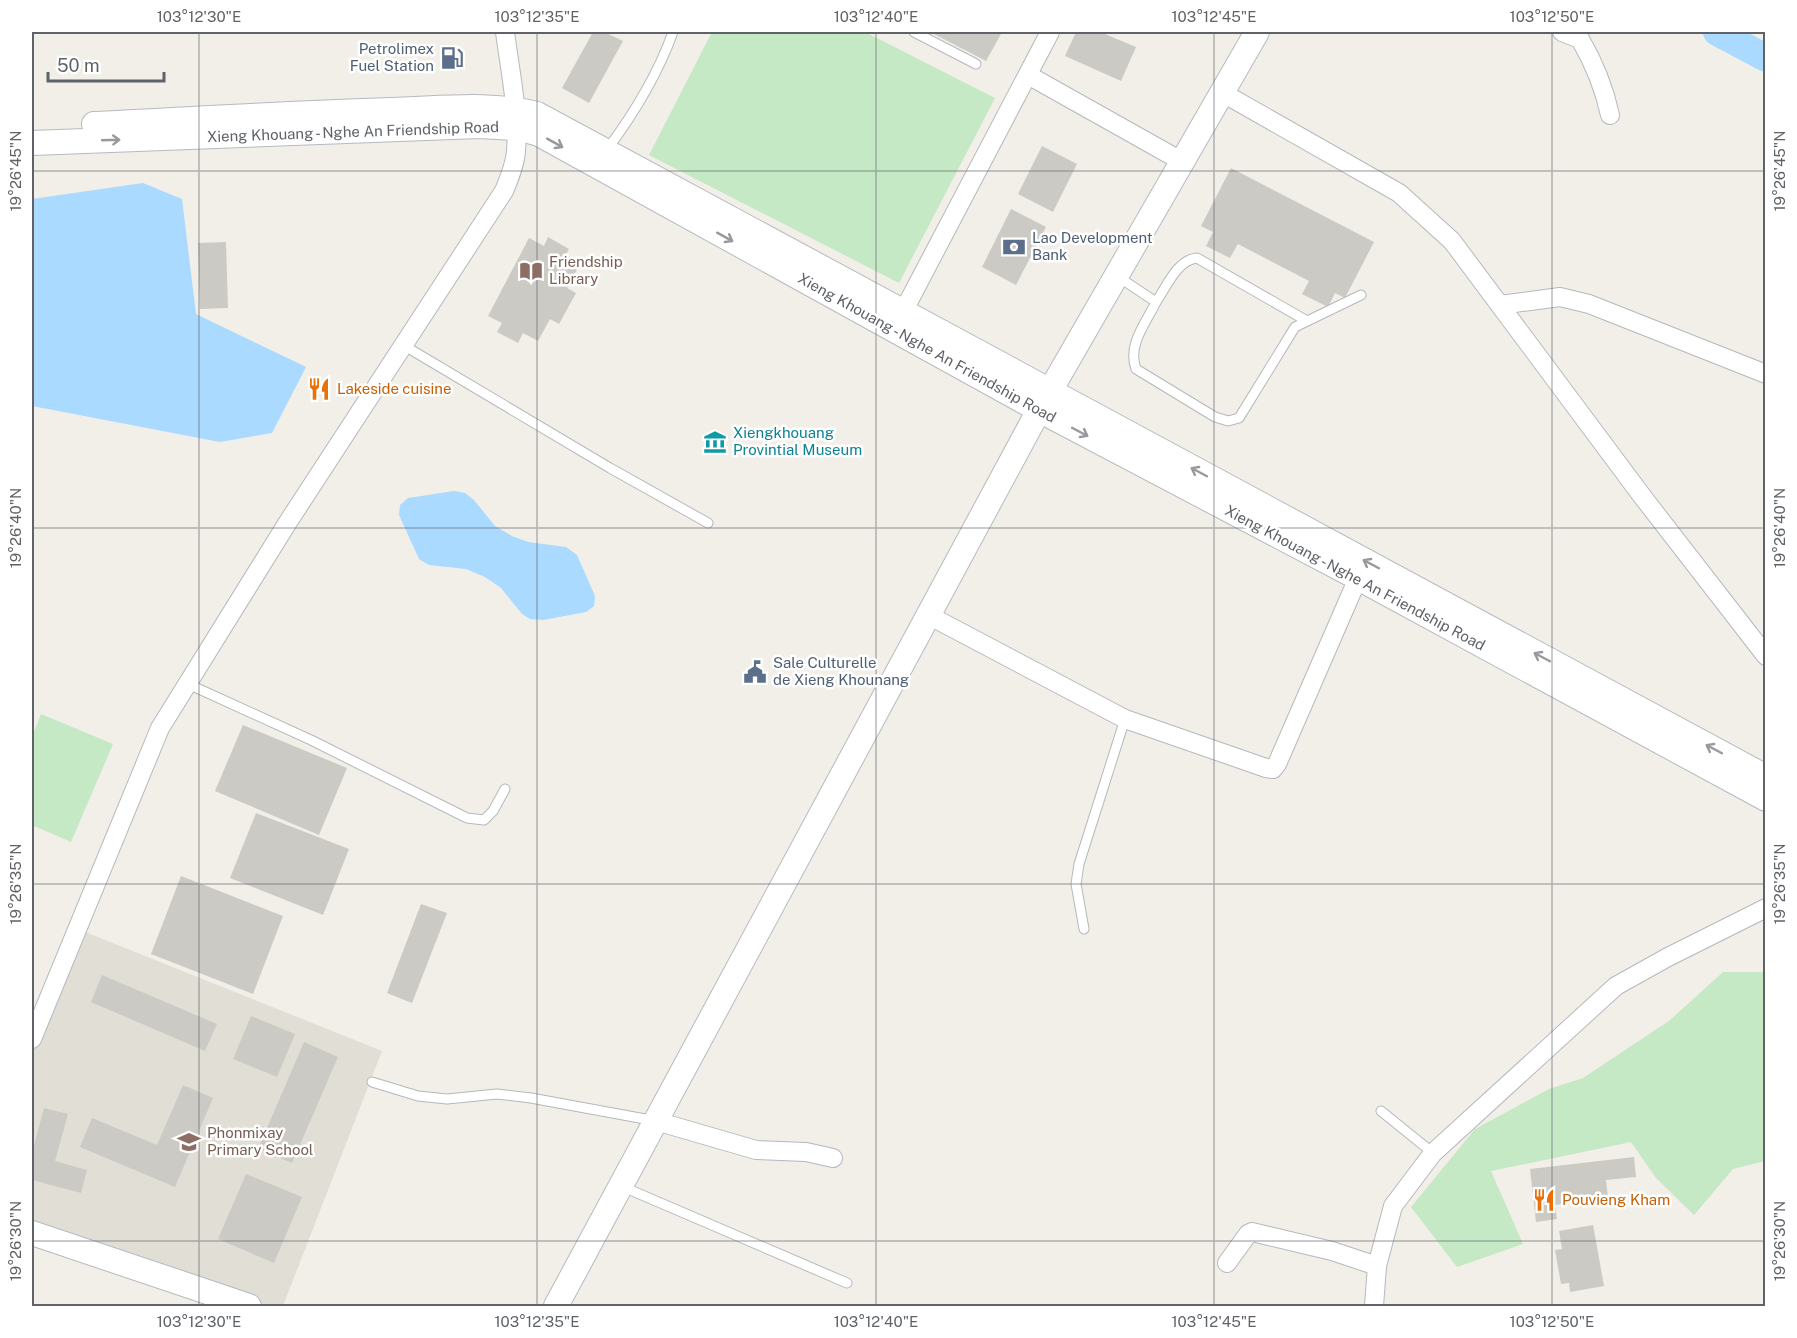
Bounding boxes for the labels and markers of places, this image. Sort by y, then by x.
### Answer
place label: Petrolimex Fuel Station [350,40,434,74]
fuel station icon: Petrolimex Fuel Station [439,45,465,71]
place label: Lao Development Bank [1032,229,1153,263]
bank icon: Lao Development Bank [1001,234,1027,260]
place label: Friendship Library [549,253,623,287]
library icon: Friendship Library [518,258,544,284]
restaurant icon: Lakeside cuisine [306,376,332,402]
place label: Lakeside cuisine [337,380,452,397]
place label: Xiengkhouang Provintial Museum [733,424,862,458]
museum icon: Xiengkhouang Provintial Museum [702,429,728,455]
place label: Sale Culturelle de Xieng Khounang [773,654,909,688]
public building icon: Sale Culturelle de Xieng Khounang [742,659,768,685]
place label: Phonmixay Primary School [207,1124,313,1158]
school or university icon: Phonmixay Primary School [176,1129,202,1155]
restaurant icon: Pouvieng Kham [1531,1187,1557,1213]
place label: Pouvieng Kham [1562,1191,1670,1208]

